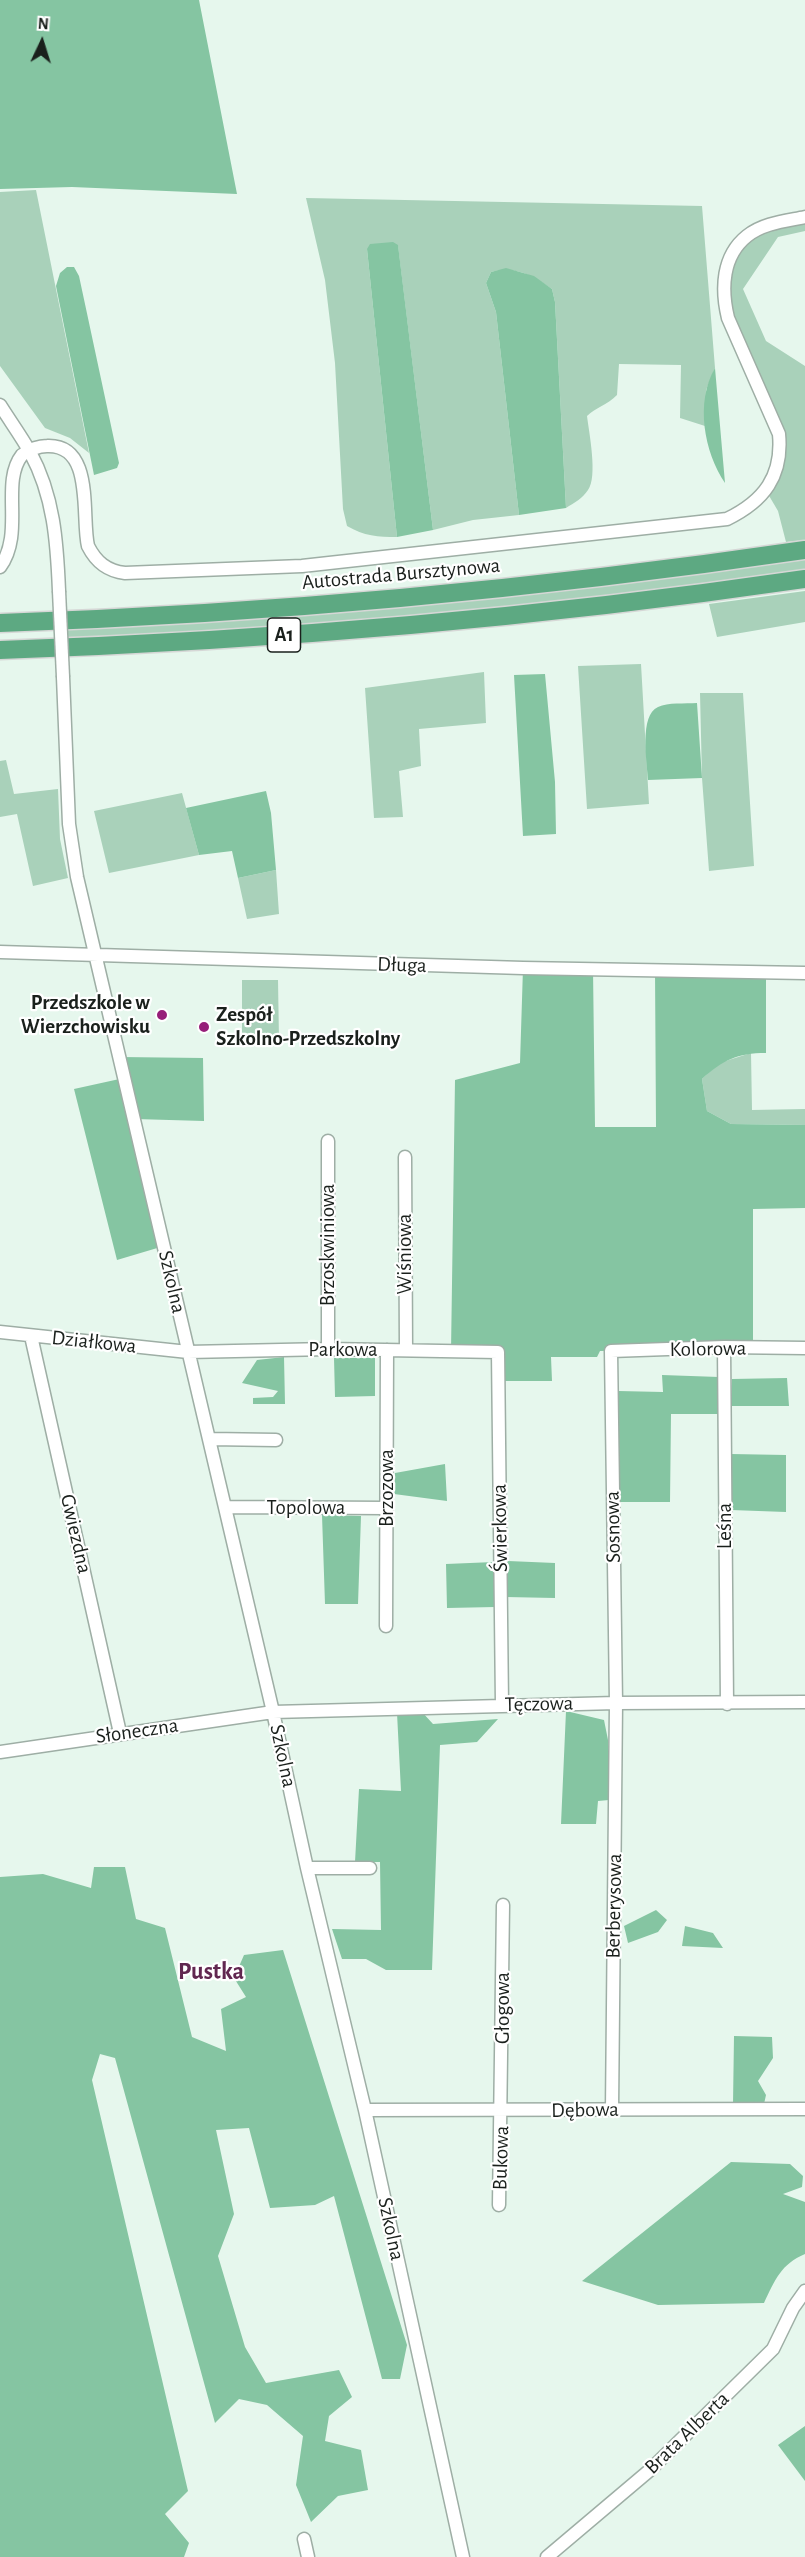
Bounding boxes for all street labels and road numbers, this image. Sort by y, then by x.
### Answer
street label: Autostrada Bursztynowa [301,553,501,595]
road number: A1 [268,618,300,652]
street label: Długa [377,952,427,978]
street label: Brzoskwiniowa [315,1184,341,1306]
street label: Wiśniowa [392,1213,418,1295]
street label: Szkolna [153,1248,191,1316]
street label: Działkowa [50,1325,138,1359]
street label: Kolorowa [669,1336,747,1362]
street label: Parkowa [308,1337,378,1363]
street label: Brzozowa [374,1449,400,1527]
street label: Świerkowa [487,1484,513,1572]
street label: Sosnowa [600,1491,626,1563]
street label: Gwiezdna [55,1492,97,1576]
street label: Topolowa [267,1495,345,1521]
street label: Leśna [712,1503,738,1549]
street label: Tęczowa [505,1691,573,1717]
street label: Słoneczna [94,1713,180,1749]
street label: Szkolna [264,1722,302,1790]
street label: Berberysowa [600,1853,628,1959]
street label: Głogowa [490,1972,516,2044]
street label: Dębowa [551,2097,619,2123]
street label: Bukowa [487,2125,515,2191]
street label: Szkolna [372,2195,410,2263]
street label: Brata Alberta [639,2386,735,2480]

